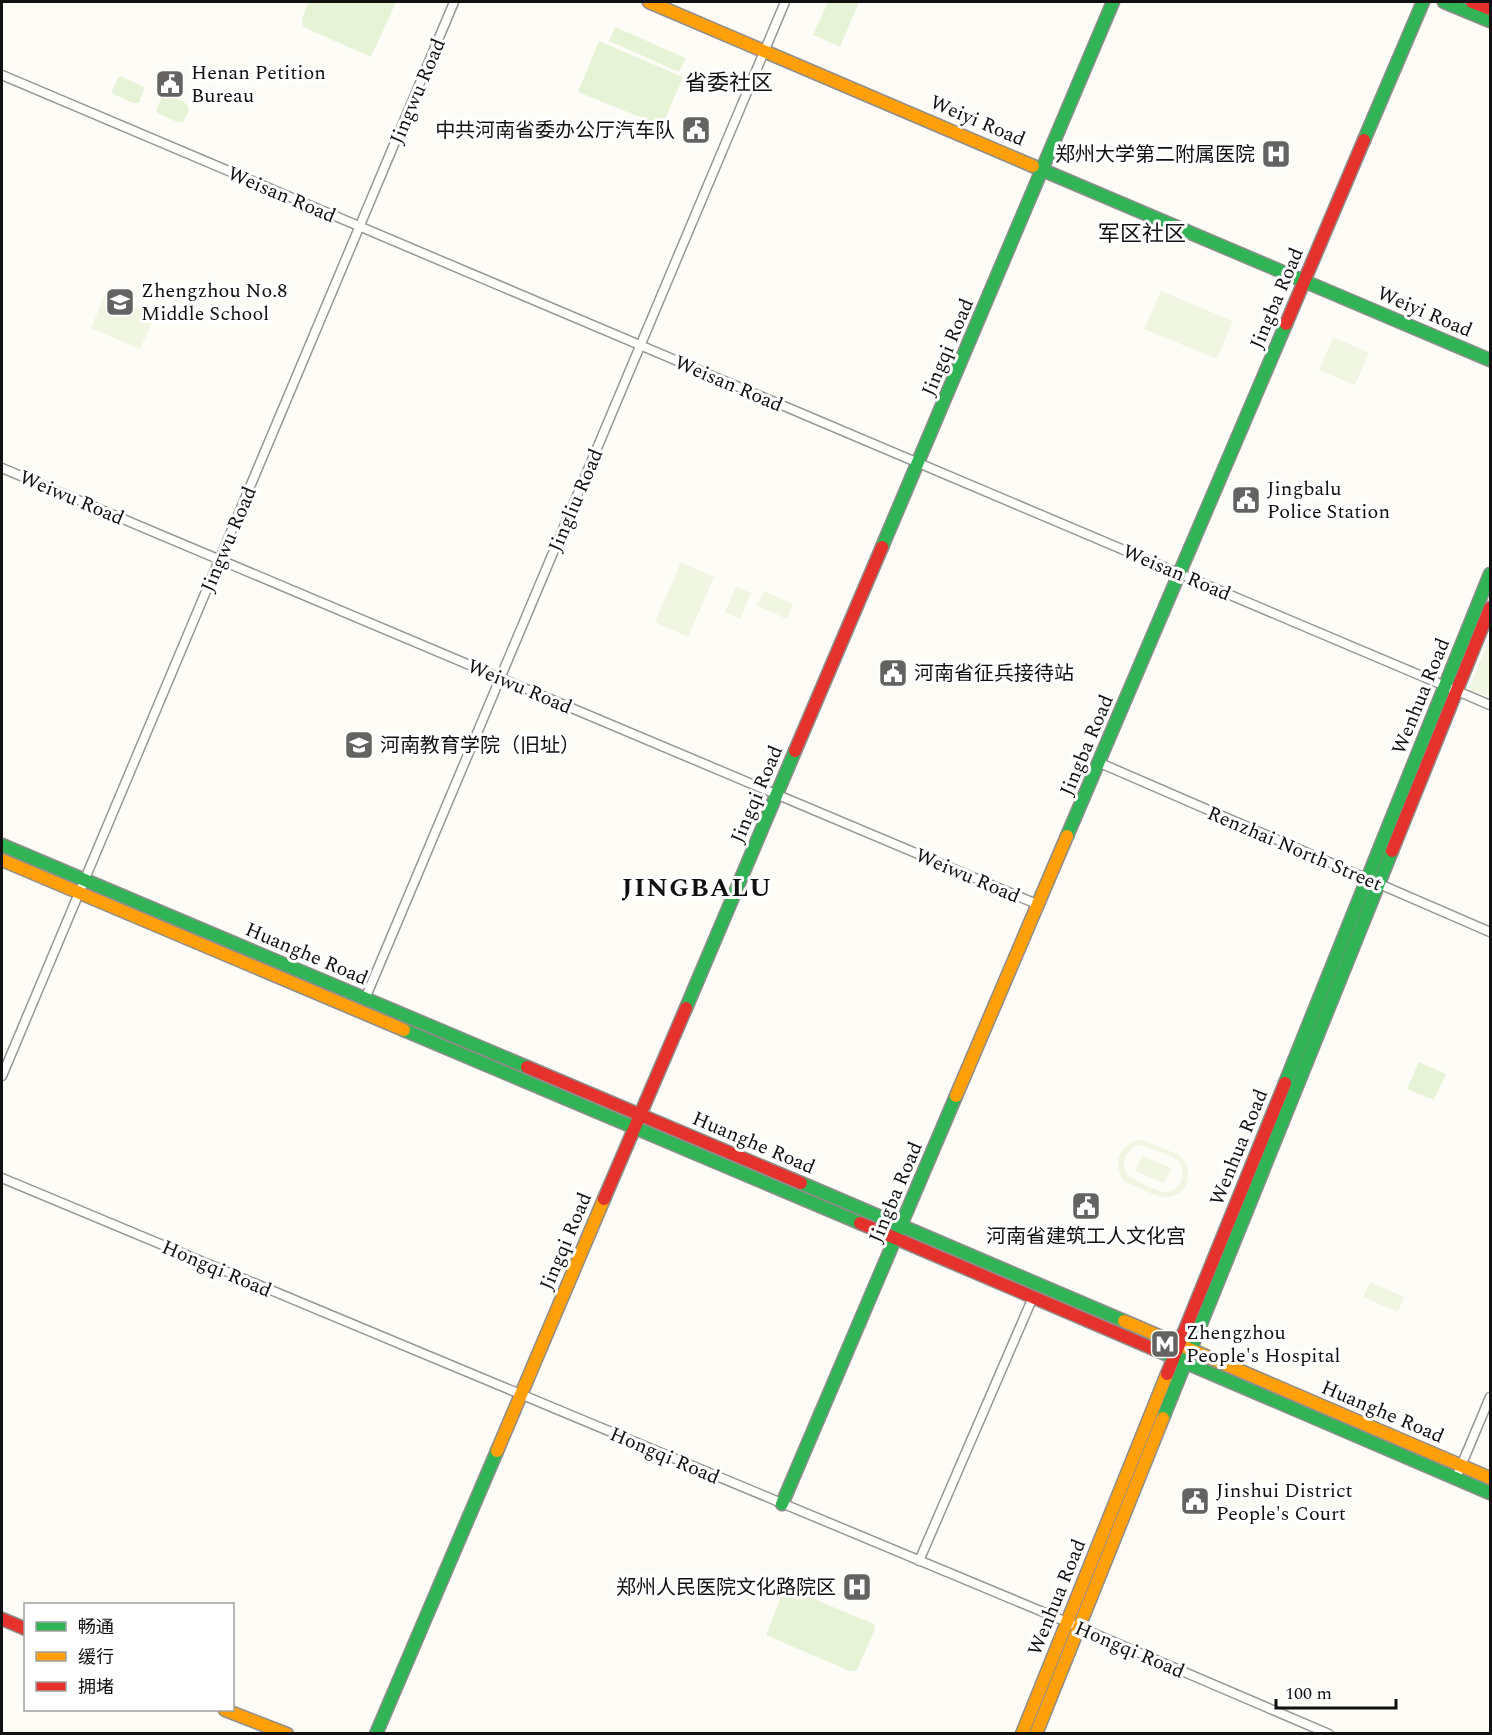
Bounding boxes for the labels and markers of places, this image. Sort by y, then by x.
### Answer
place label: Henan Petition Bureau [191,58,326,111]
public building icon: Henan Petition Bureau [154,68,186,100]
public building icon: 中共河南省委办公厅汽车队 [680,114,712,146]
place label: 中共河南省委办公厅汽车队 [435,116,675,146]
hospital icon: 郑州大学第二附属医院 [1260,138,1292,170]
place label: 郑州大学第二附属医院 [1055,140,1255,170]
place label: Zhengzhou No.8 Middle School [141,276,287,329]
school or university icon: Zhengzhou No.8 Middle School [104,286,136,318]
place label: Jingbalu Police Station [1267,474,1390,527]
public building icon: Jingbalu Police Station [1230,484,1262,516]
public building icon: 河南省征兵接待站 [877,657,909,689]
place label: 河南省征兵接待站 [914,659,1074,689]
school or university icon: 河南教育学院（旧址） [343,729,375,761]
place label: 河南教育学院（旧址） [380,731,580,761]
public building icon: 河南省建筑工人文化宫 [1070,1190,1102,1222]
place label: 河南省建筑工人文化宫 [986,1222,1186,1252]
place label: Zhengzhou People's Hospital [1186,1318,1340,1371]
metro station icon: Zhengzhou People's Hospital [1149,1328,1181,1360]
place label: Jinshui District People's Court [1216,1476,1353,1529]
public building icon: Jinshui District People's Court [1179,1485,1211,1517]
hospital icon: 郑州人民医院文化路院区 [841,1571,873,1603]
place label: 郑州人民医院文化路院区 [616,1573,836,1603]

